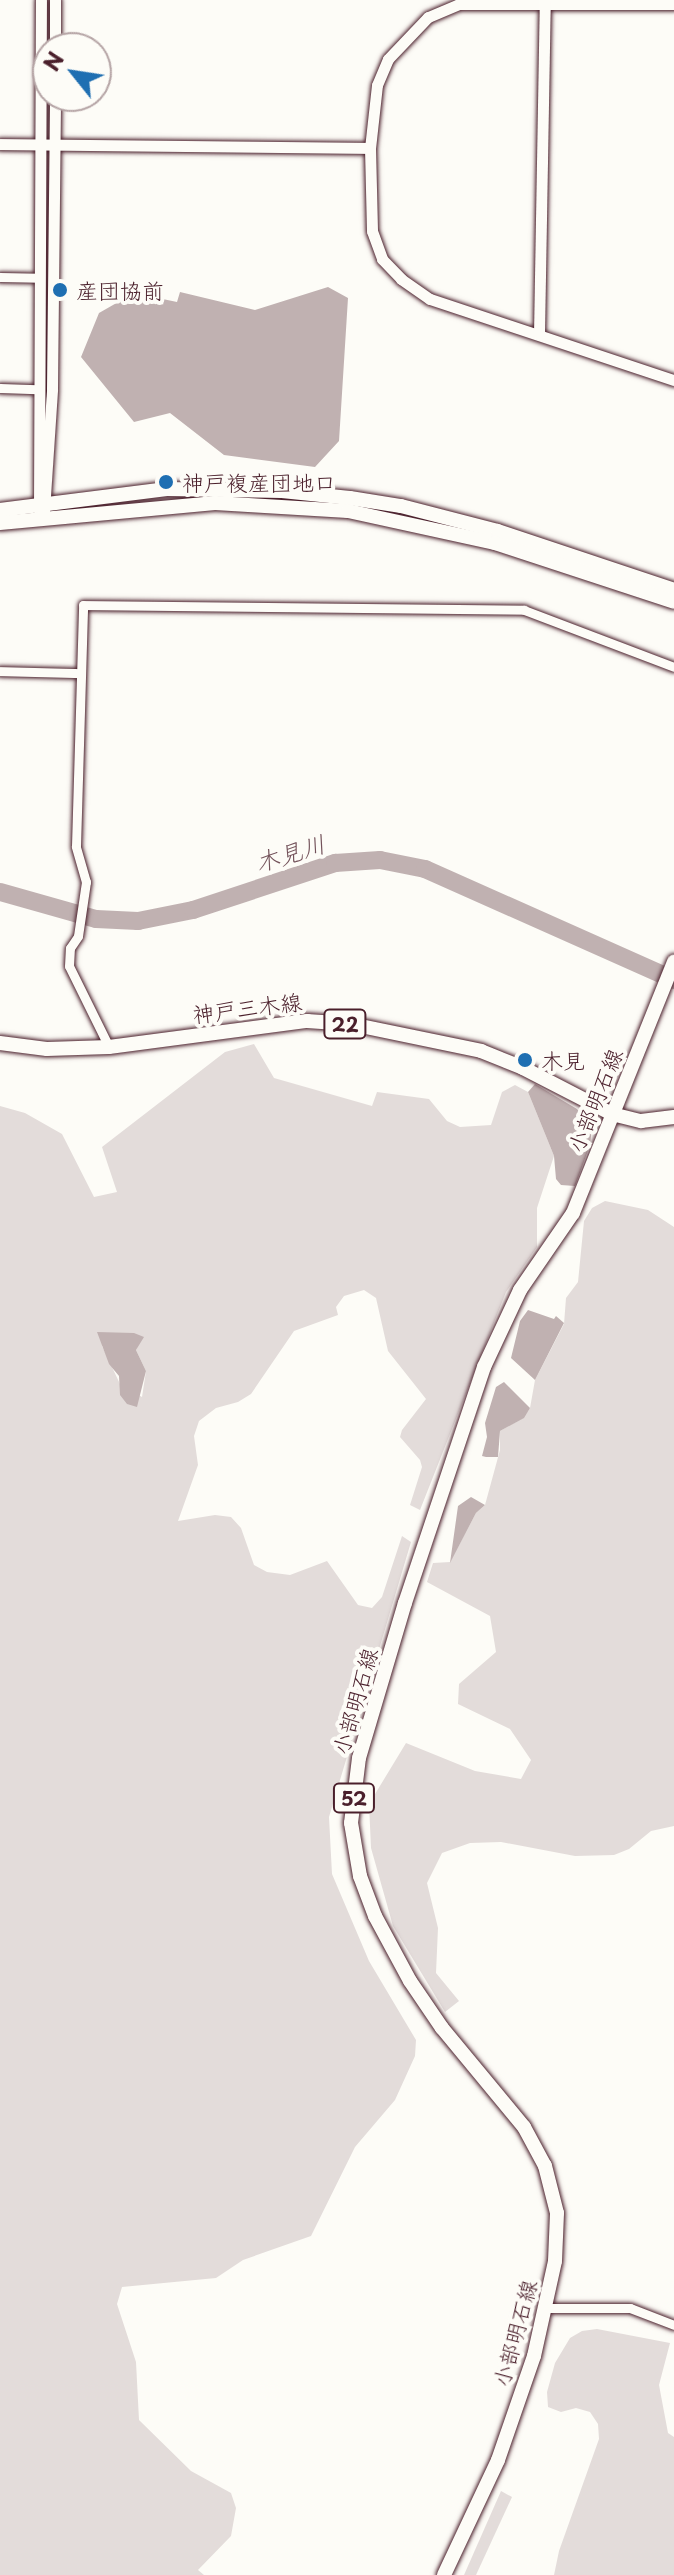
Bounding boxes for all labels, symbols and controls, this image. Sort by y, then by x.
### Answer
north arrow [32,32,112,112]
text: N [34,45,71,77]
place label: 産団協前 [76,277,164,303]
marker: 産団協前 [51,281,69,299]
place label: 神戸複産団地口 [182,469,336,495]
marker: 神戸複産団地口 [157,473,175,491]
water label: 木見川 [251,829,329,877]
street label: 神戸三木線 [191,987,303,1027]
road number: 22 [323,1008,367,1040]
street label: 小部明石線 [561,1044,627,1156]
place label: 木見 [541,1047,585,1073]
marker: 木見 [516,1051,534,1069]
street label: 小部明石線 [326,1644,382,1758]
road number: 52 [332,1782,376,1814]
street label: 小部明石線 [487,2276,541,2390]

